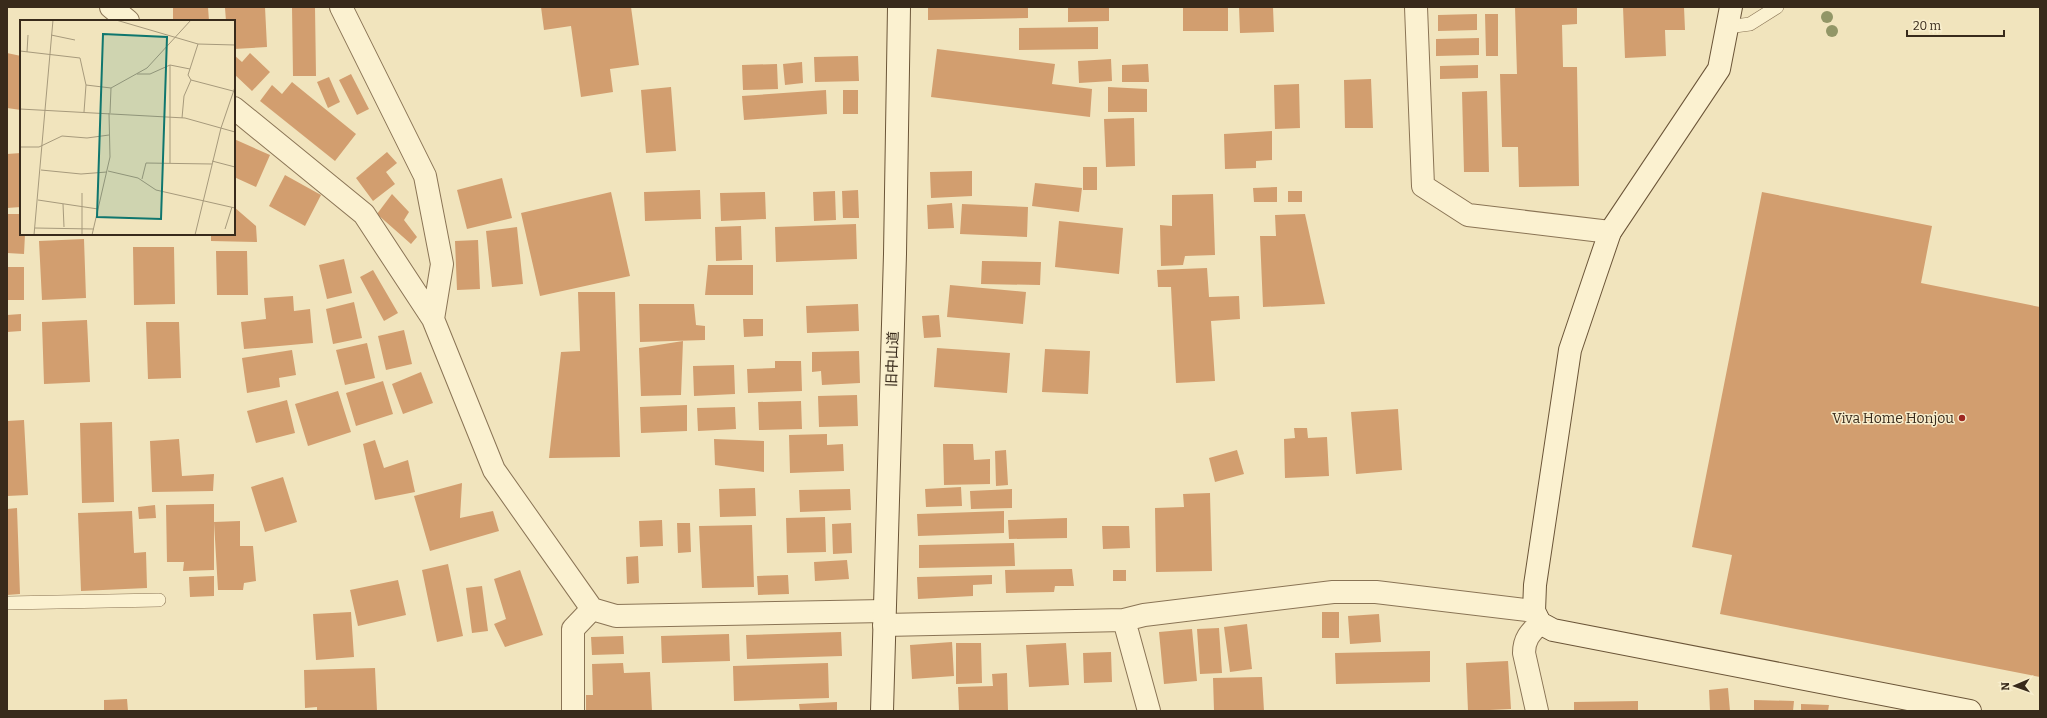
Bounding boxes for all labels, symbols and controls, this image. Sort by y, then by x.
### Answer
scale bar [1907,12,2004,38]
text: 20 m [1913,19,1942,33]
inset map [20,20,235,235]
street label: 旧中山道 [883,331,902,387]
place label: Viva Home Honjou [1832,410,1954,427]
marker: Viva Home Honjou [1957,413,1967,423]
north arrow [1995,666,2035,706]
text: N [1999,681,2012,691]

